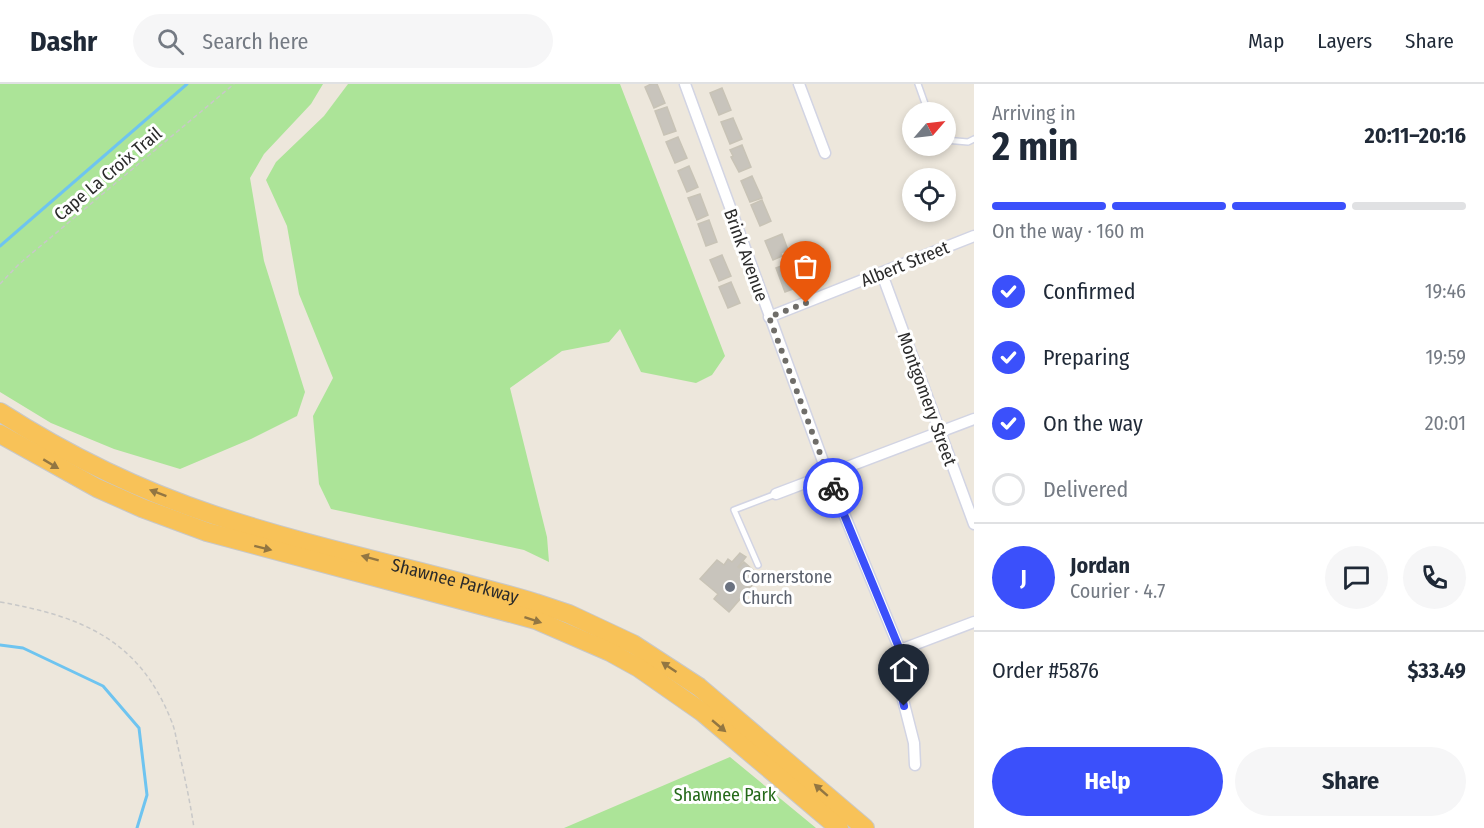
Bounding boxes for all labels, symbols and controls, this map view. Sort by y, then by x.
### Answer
search box [133,14,553,68]
text: Dashr [30,25,97,58]
icon: search [154,25,187,58]
text: Search here [202,28,308,55]
text: Map [1248,28,1284,54]
text: Layers [1317,28,1372,54]
text: Share [1405,28,1454,54]
text: Arriving in [992,101,1076,125]
north arrow [902,102,956,156]
map controls [902,102,956,222]
street label: Cape La Croix Trail [50,122,166,225]
text: 20:11–20:16 [1365,122,1466,149]
text: 2 min [992,124,1078,170]
button: locate [902,168,956,222]
street label: Brink Avenue [719,206,773,304]
text: On the way · 160 m [992,219,1145,243]
street label: Albert Street [858,236,952,292]
pin [780,241,831,303]
icon: bag [789,250,822,283]
icon: check [992,275,1025,308]
text: Confirmed [1043,278,1136,305]
text: 19:46 [1425,279,1466,303]
street label: Montgomery Street [893,329,961,469]
icon: check [992,341,1025,374]
text: Preparing [1043,344,1129,371]
text: 19:59 [1426,345,1466,369]
icon: check [992,407,1025,440]
text: On the way [1043,410,1143,437]
text: 20:01 [1425,411,1466,435]
one-way arrow [43,458,59,469]
courier [803,458,863,518]
icon: bike [817,472,850,505]
text: Delivered [1043,476,1128,503]
one-way arrow [148,488,166,498]
one-way arrow [254,544,272,554]
button: chat [1325,546,1388,609]
button: phone [1403,546,1466,609]
text: Jordan [1070,552,1130,579]
one-way arrow [361,553,379,562]
street label: Shawnee Parkway [389,554,521,608]
text: J [1020,564,1027,591]
place label: Cornerstone Church [742,566,832,609]
text: Courier · 4.7 [1070,579,1165,603]
marker: Cornerstone Church [723,580,737,594]
one-way arrow [524,615,542,625]
pin [878,644,929,706]
icon: home [887,653,920,686]
text: Order #5876 [992,657,1099,684]
text: $33.49 [1407,657,1466,684]
one-way arrow [661,662,678,673]
one-way arrow [711,720,727,733]
button: Help [992,747,1223,816]
button: Share [1235,747,1466,816]
park label: Shawnee Park [674,784,777,806]
one-way arrow [814,784,829,797]

